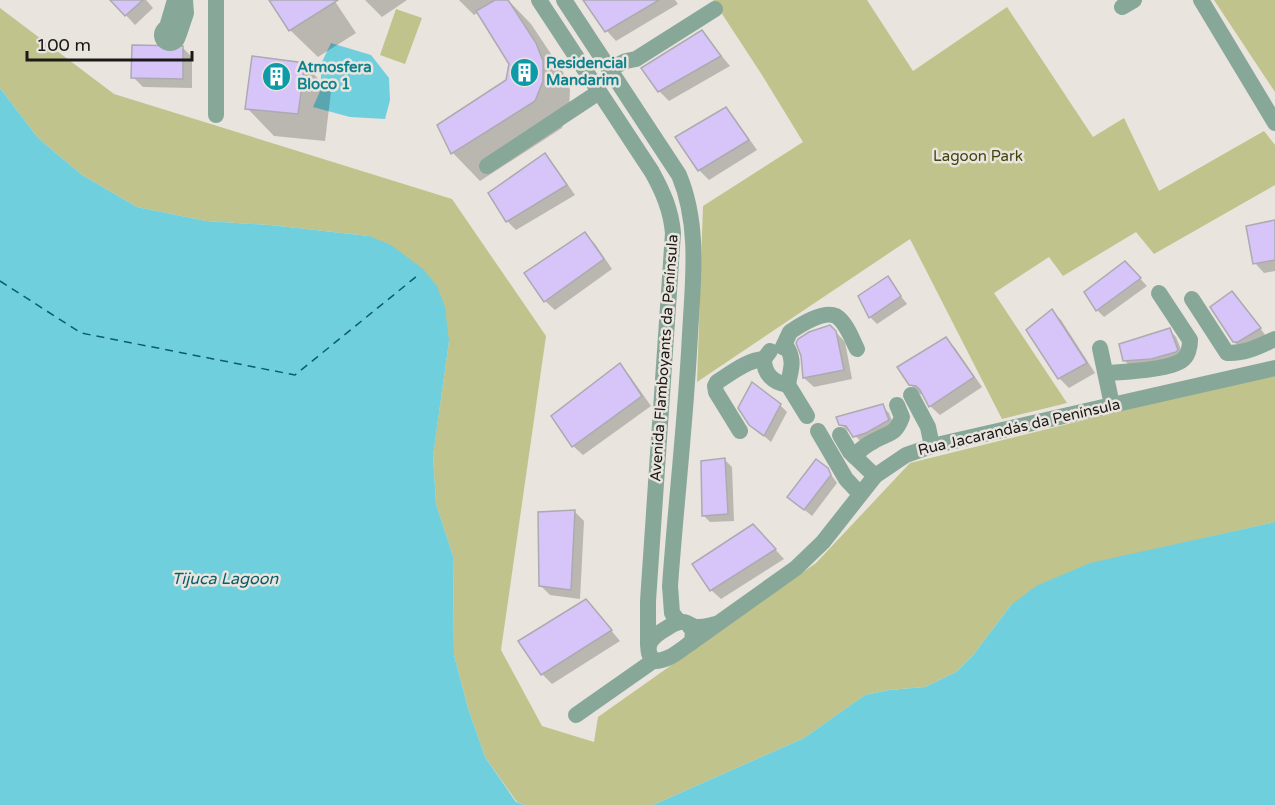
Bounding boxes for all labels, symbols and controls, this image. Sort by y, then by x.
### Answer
scale bar [27,24,192,62]
text: 100 m [36,34,91,56]
place label: Residencial Mandarim [546,54,627,89]
building icon: Residencial Mandarim [509,56,541,88]
place label: Atmosfera Bloco 1 [297,58,372,93]
building icon: Atmosfera Bloco 1 [260,60,292,92]
park label: Lagoon Park [933,147,1023,165]
street label: Avenida Flamboyants da Península [646,234,682,482]
street label: Rua Jacarandás da Península [916,395,1122,459]
water label: Tijuca Lagoon [172,569,280,589]

